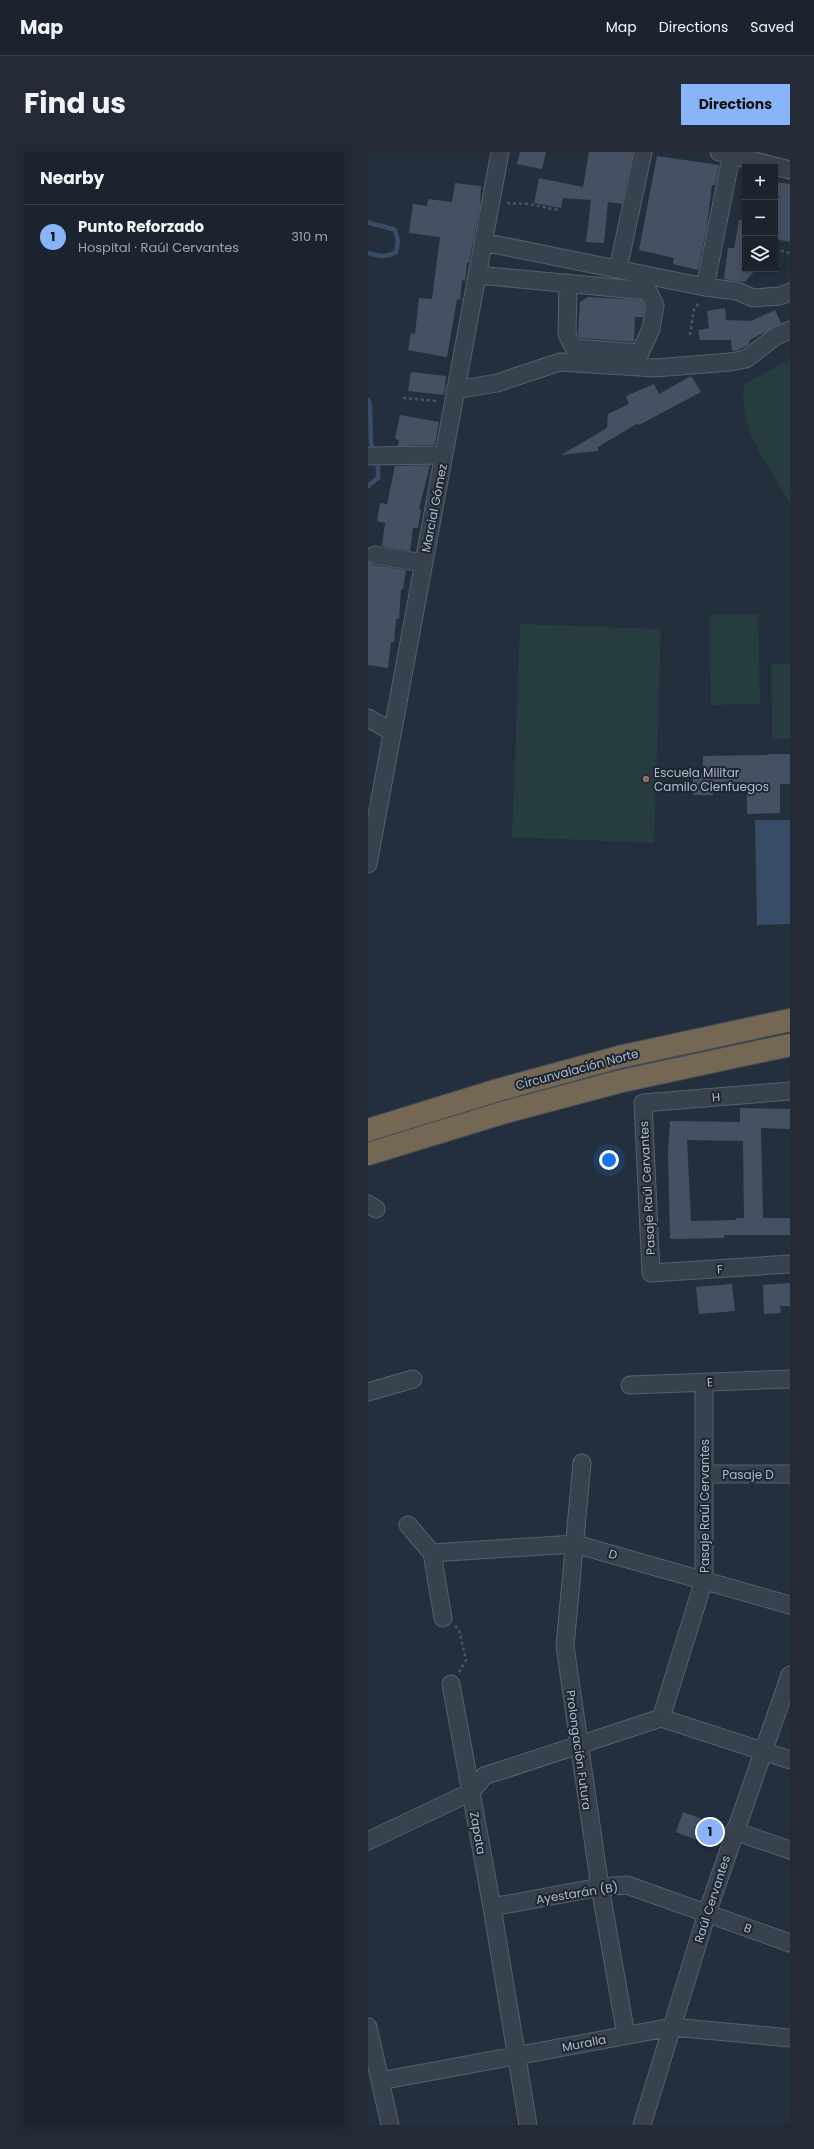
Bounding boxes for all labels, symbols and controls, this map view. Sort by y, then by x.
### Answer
text: Map [20,14,63,41]
text: Map [606,17,637,37]
text: Directions [659,17,728,37]
text: Saved [750,17,794,37]
text: Find us [24,84,126,123]
button: Directions [681,84,790,125]
map controls [742,164,778,272]
button: + [742,164,778,200]
text: Nearby [40,166,104,190]
button: − [742,200,778,236]
text: Punto Reforzado [78,216,204,237]
text: 1 [51,227,55,246]
text: 310 m [291,227,328,246]
button: layers [742,236,778,272]
text: Hospital · Raúl Cervantes [78,238,239,257]
street label: Marcial Gómez [417,462,451,554]
place label: Escuela Militar Camilo Cienfuegos [654,764,769,795]
marker: Escuela Militar Camilo Cienfuegos [641,774,651,784]
street label: Circunvalación Norte [514,1044,640,1094]
street label: H [711,1088,721,1106]
street label: Pasaje Raúl Cervantes [635,1121,659,1255]
your location [599,1150,619,1170]
street label: F [716,1260,724,1278]
street label: E [707,1373,713,1391]
street label: Pasaje Raúl Cervantes [696,1439,713,1573]
street label: Pasaje D [722,1466,774,1483]
street label: D [607,1545,619,1563]
street label: Prolongación Futura [562,1689,596,1811]
street label: Zapata [466,1810,490,1856]
pin: 1 [697,1817,723,1847]
street label: Raúl Cervantes [690,1853,734,1945]
street label: Ayestarán (B) [535,1878,619,1908]
street label: B [742,1919,754,1937]
street label: Muralla [560,2030,608,2056]

